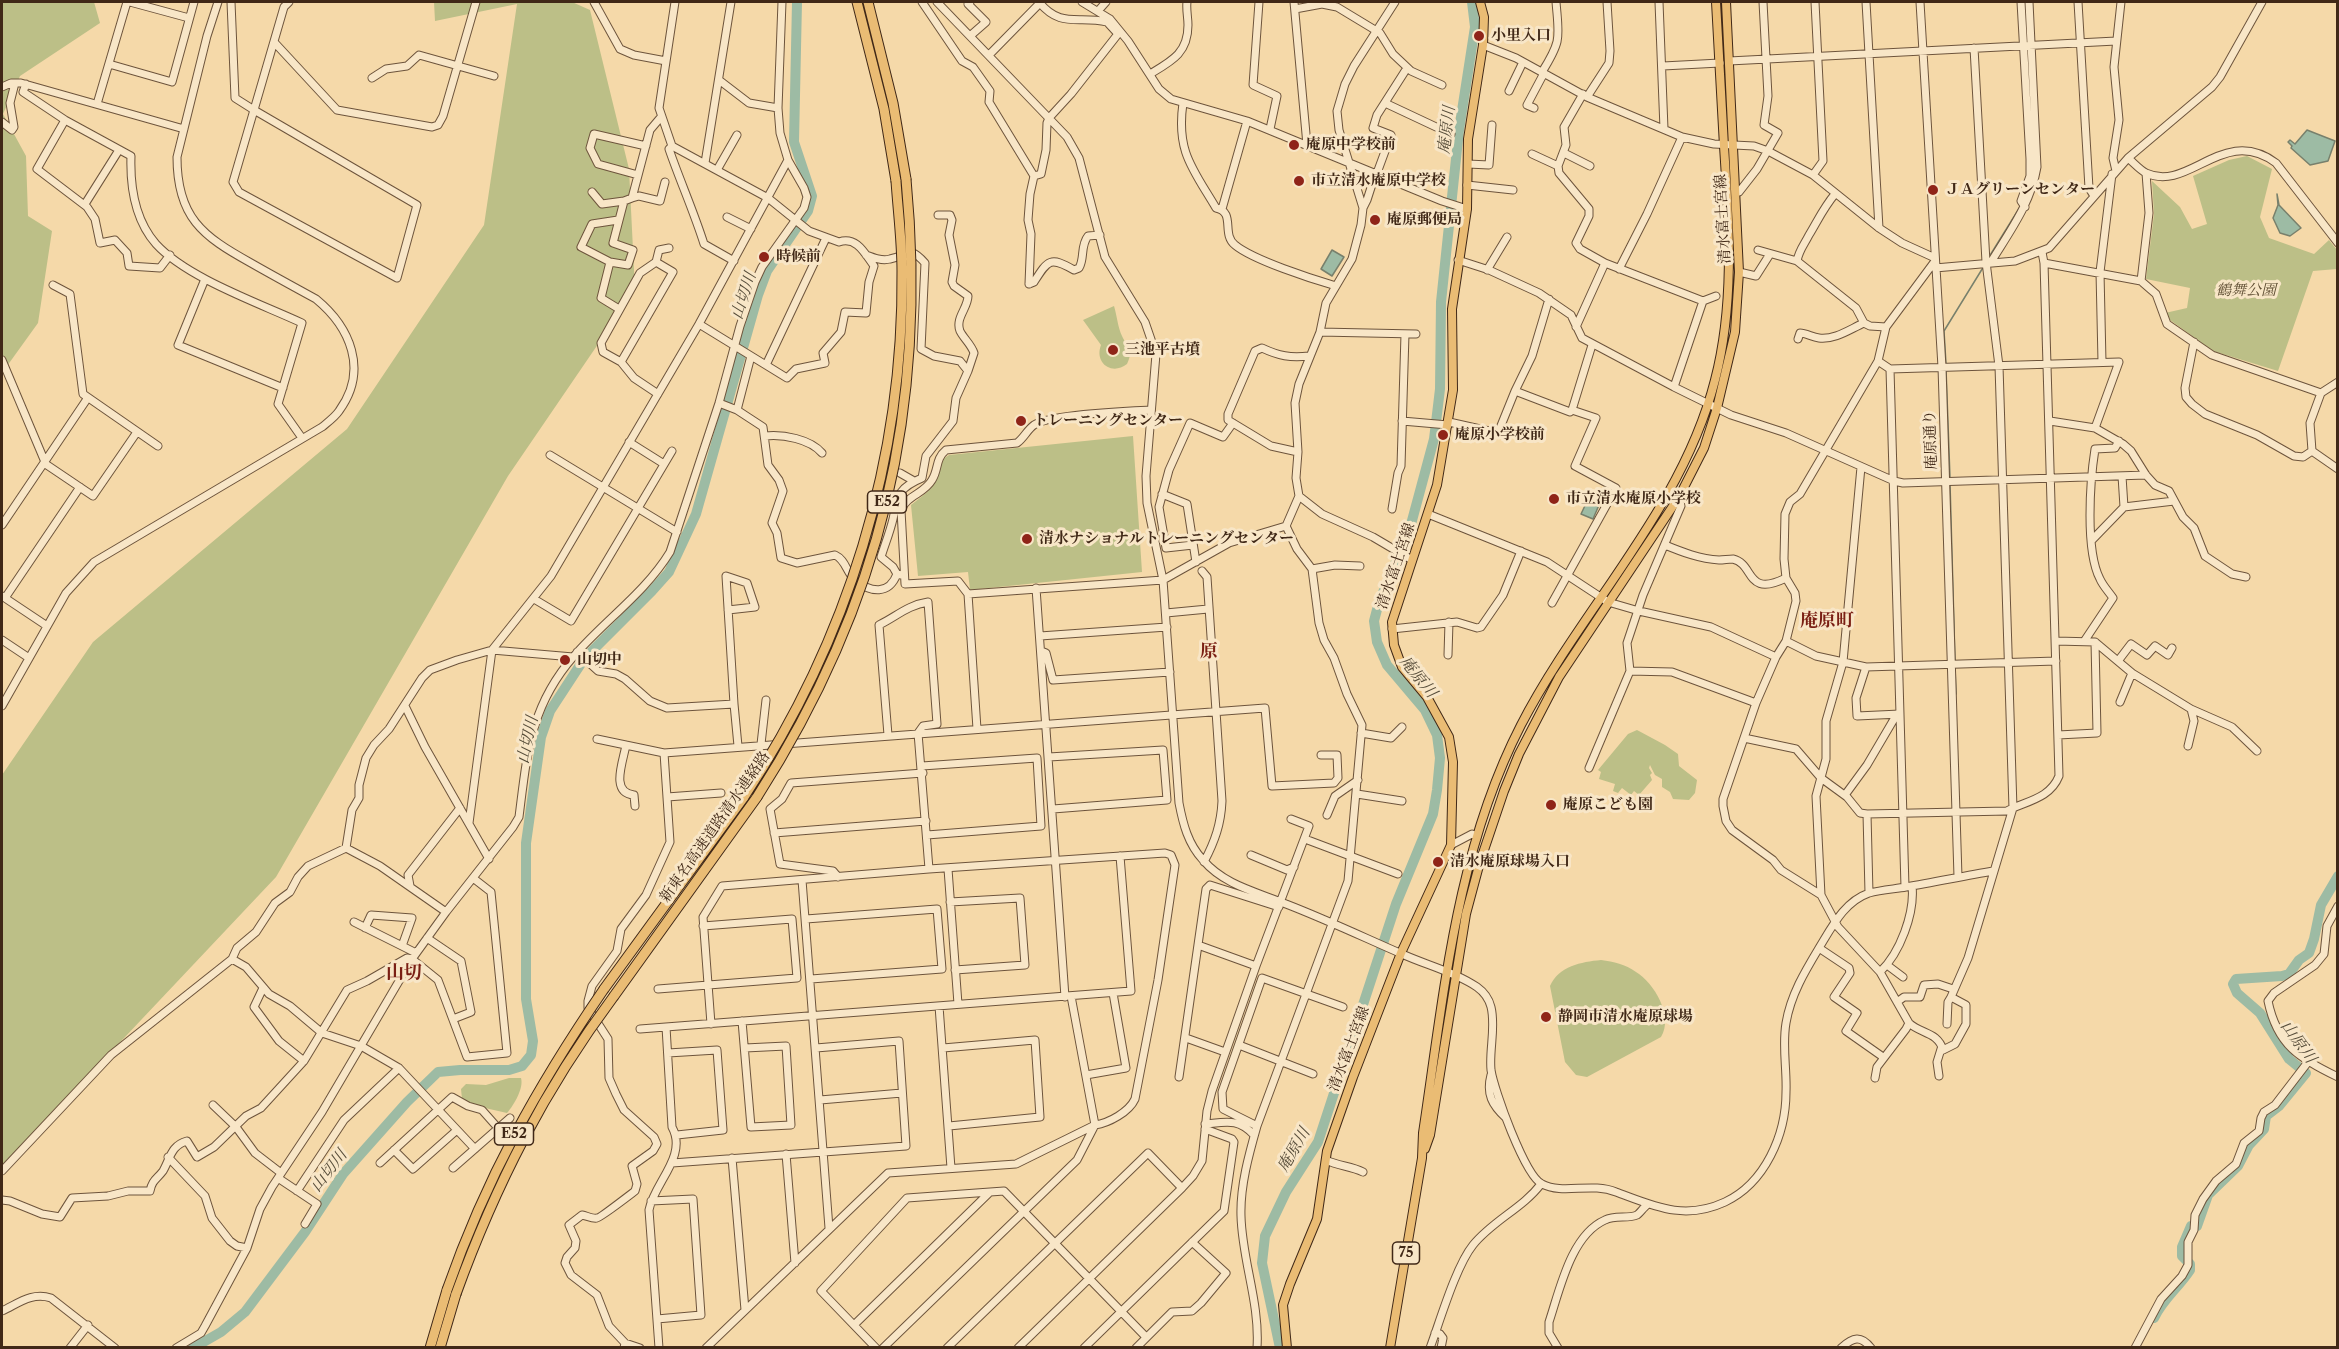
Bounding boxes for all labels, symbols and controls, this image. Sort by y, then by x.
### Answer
place label: 小里入口 [1491,27,1551,45]
marker: 小里入口 [1472,29,1486,43]
water label: 庵原川 [1435,105,1459,155]
place label: 庵原中学校前 [1306,136,1396,154]
marker: 庵原中学校前 [1287,138,1301,152]
place label: 市立清水庵原中学校 [1311,172,1446,190]
marker: 市立清水庵原中学校 [1292,174,1306,188]
street label: 清水富士宮線 [1712,174,1734,264]
place label: ＪＡグリーンセンター [1945,181,2095,199]
marker: ＪＡグリーンセンター [1926,183,1940,197]
place label: 庵原郵便局 [1387,211,1462,229]
marker: 庵原郵便局 [1368,213,1382,227]
place label: 時候前 [776,248,821,266]
marker: 時候前 [757,250,771,264]
water label: 山切川 [727,270,761,322]
park label: 鶴舞公園 [2216,282,2276,300]
place label: 三池平古墳 [1125,341,1200,359]
marker: 三池平古墳 [1106,343,1120,357]
street label: 庵原通り [1921,410,1941,470]
place label: トレーニングセンター [1033,412,1183,430]
marker: トレーニングセンター [1014,414,1028,428]
place label: 庵原小学校前 [1455,426,1545,444]
marker: 庵原小学校前 [1436,428,1450,442]
place label: 市立清水庵原小学校 [1566,490,1701,508]
road number: E52 [868,491,906,513]
marker: 市立清水庵原小学校 [1547,492,1561,506]
street label: 清水富士宮線 [1373,521,1419,611]
place label: 清水ナショナルトレーニングセンター [1039,530,1294,548]
marker: 清水ナショナルトレーニングセンター [1020,532,1034,546]
district label: 庵原町 [1800,610,1854,632]
district label: 原 [1200,641,1218,663]
place label: 山切中 [577,651,622,669]
water label: 庵原川 [1395,652,1441,702]
marker: 山切中 [558,653,572,667]
water label: 山切川 [514,715,542,765]
street label: 新東名高速道路清水連絡路 [656,748,774,906]
place label: 庵原こども園 [1563,796,1653,814]
marker: 庵原こども園 [1544,798,1558,812]
place label: 清水庵原球場入口 [1450,853,1570,871]
marker: 清水庵原球場入口 [1431,855,1445,869]
district label: 山切 [386,962,422,984]
street label: 清水富士宮線 [1324,1004,1374,1094]
place label: 静岡市清水庵原球場 [1558,1008,1693,1026]
marker: 静岡市清水庵原球場 [1539,1010,1553,1024]
water label: 山原川 [2276,1017,2320,1067]
road number: E52 [494,1123,534,1145]
water label: 庵原川 [1274,1124,1314,1176]
water label: 山切川 [307,1146,351,1196]
road number: 75 [1392,1242,1420,1264]

